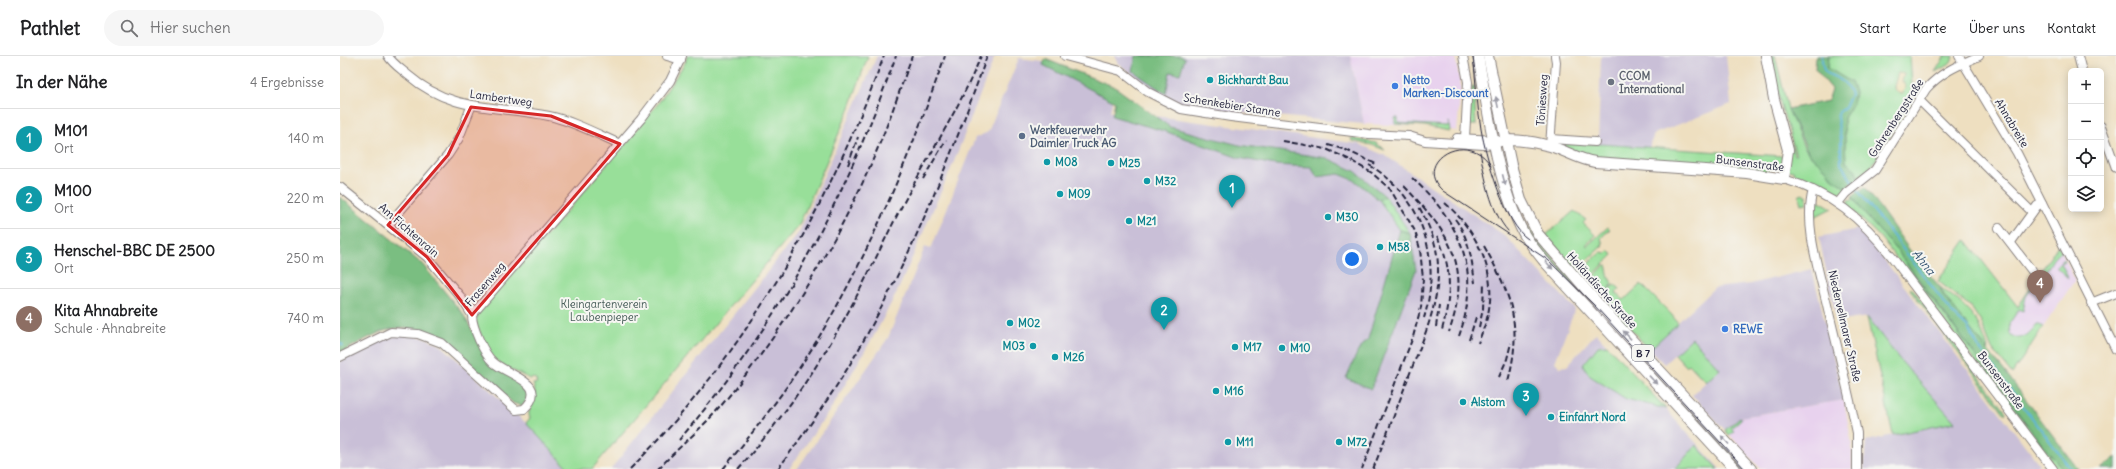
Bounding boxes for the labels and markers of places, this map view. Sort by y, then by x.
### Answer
place label: CCOM International [1619,69,1684,96]
place label: Bickhardt Bau [1218,73,1289,87]
place label: Netto Marken-Discount [1403,73,1489,100]
marker: Bickhardt Bau [1205,75,1215,85]
marker: CCOM International [1606,77,1616,87]
marker: Netto Marken-Discount [1390,81,1400,91]
place label: Werkfeuerwehr Daimler Truck AG [1030,123,1116,150]
marker: Werkfeuerwehr Daimler Truck AG [1017,131,1027,141]
place label: M08 [1055,155,1078,169]
place label: M25 [1119,156,1140,170]
marker: M08 [1042,157,1052,167]
marker: M25 [1106,158,1116,168]
place label: M32 [1155,174,1176,188]
pin: 1 [1219,175,1245,208]
marker: M32 [1142,176,1152,186]
place label: M09 [1068,187,1091,201]
marker: M09 [1055,189,1065,199]
place label: M30 [1336,210,1358,224]
marker: M30 [1323,212,1333,222]
place label: M21 [1137,214,1156,228]
marker: M21 [1124,216,1134,226]
place label: M58 [1388,240,1410,254]
marker: M58 [1375,242,1385,252]
pin: 4 [2027,270,2053,303]
pin: 2 [1151,297,1177,330]
place label: M02 [1018,316,1040,330]
marker: M02 [1005,318,1015,328]
place label: REWE [1733,322,1763,336]
marker: REWE [1720,324,1730,334]
place label: M03 [1003,339,1025,353]
place label: M17 [1243,340,1262,354]
marker: M03 [1028,341,1038,351]
place label: M10 [1290,341,1311,355]
marker: M17 [1230,342,1240,352]
marker: M10 [1277,343,1287,353]
place label: M26 [1063,350,1084,364]
marker: M26 [1050,352,1060,362]
pin: 3 [1513,383,1539,416]
place label: M16 [1224,384,1244,398]
marker: M16 [1211,386,1221,396]
place label: Alstom [1471,395,1505,409]
marker: Alstom [1458,397,1468,407]
place label: Einfahrt Nord [1559,410,1626,424]
marker: Einfahrt Nord [1546,412,1556,422]
place label: M11 [1236,435,1254,449]
place label: M72 [1347,435,1367,449]
marker: M11 [1223,437,1233,447]
marker: M72 [1334,437,1344,447]

